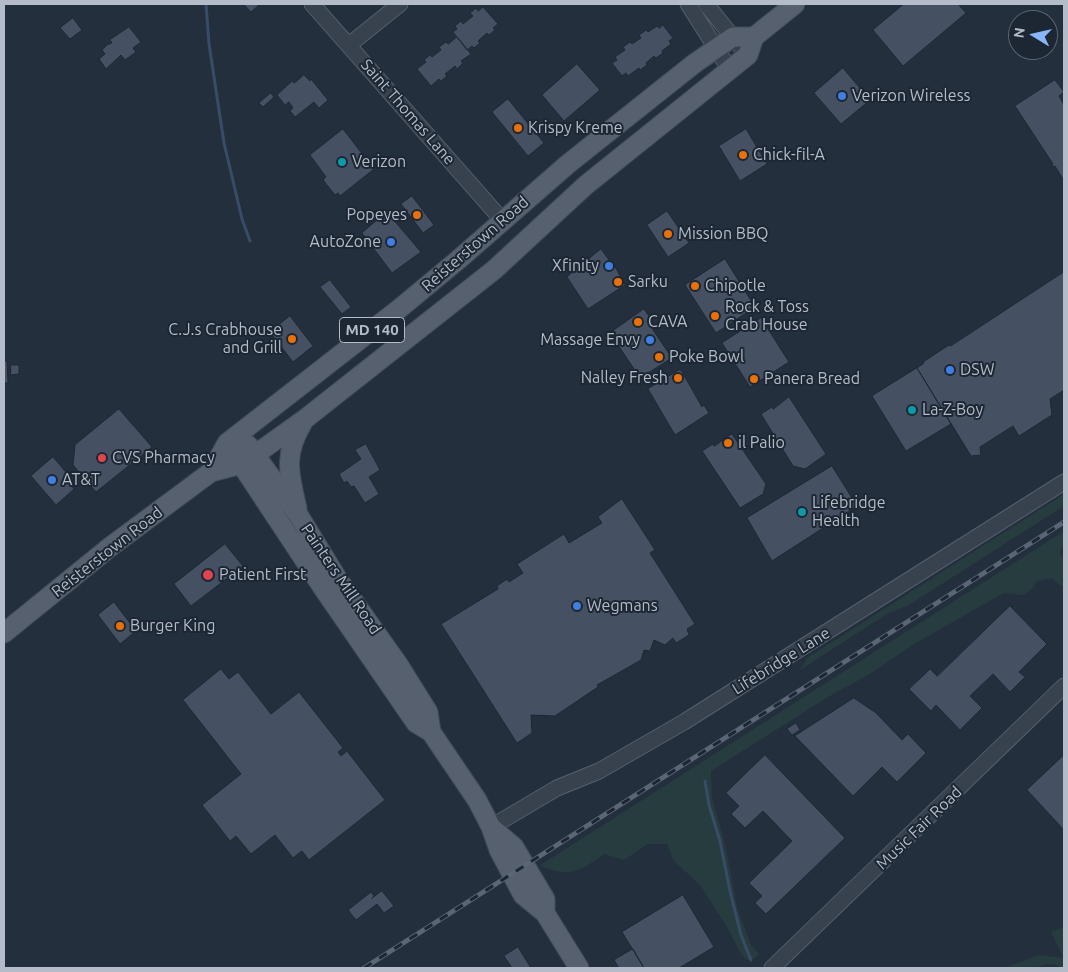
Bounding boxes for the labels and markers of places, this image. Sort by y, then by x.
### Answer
place label: Verizon Wireless [852,86,971,106]
marker: Verizon Wireless [836,90,848,102]
place label: Krispy Kreme [528,118,623,138]
marker: Krispy Kreme [512,122,524,134]
place label: Chick-fil-A [753,145,825,165]
marker: Chick-fil-A [737,149,749,161]
place label: Verizon [352,152,406,172]
marker: Verizon [336,156,348,168]
place label: Popeyes [347,205,407,225]
marker: Popeyes [411,209,423,221]
place label: Mission BBQ [678,224,768,244]
marker: Mission BBQ [662,228,674,240]
place label: AutoZone [310,232,381,252]
marker: AutoZone [385,236,397,248]
place label: Xfinity [552,256,599,276]
marker: Xfinity [603,260,615,272]
place label: Sarku [628,272,668,292]
marker: Sarku [612,276,624,288]
place label: Chipotle [705,276,766,296]
marker: Chipotle [689,280,701,292]
place label: Rock & Toss Crab House [725,297,809,335]
marker: Rock & Toss Crab House [709,310,721,322]
place label: CAVA [648,312,687,332]
marker: CAVA [632,316,644,328]
place label: C.J.s Crabhouse and Grill [168,320,282,358]
place label: Massage Envy [540,330,640,350]
marker: C.J.s Crabhouse and Grill [286,333,298,345]
marker: Massage Envy [644,334,656,346]
place label: Poke Bowl [669,347,744,367]
marker: Poke Bowl [653,351,665,363]
place label: DSW [960,360,994,380]
marker: DSW [944,364,956,376]
place label: Nalley Fresh [581,368,668,388]
place label: Panera Bread [764,369,860,389]
marker: Nalley Fresh [672,372,684,384]
marker: Panera Bread [748,373,760,385]
place label: La-Z-Boy [922,400,983,420]
marker: La-Z-Boy [906,404,918,416]
place label: il Palio [738,433,785,453]
marker: il Palio [722,437,734,449]
place label: CVS Pharmacy [112,448,215,468]
marker: CVS Pharmacy [96,452,108,464]
place label: AT&T [62,470,100,490]
marker: AT&T [46,474,58,486]
place label: Lifebridge Health [812,493,886,531]
marker: Lifebridge Health [796,506,808,518]
place label: Patient First [219,565,306,585]
marker: Patient First [201,568,215,582]
place label: Wegmans [587,596,658,616]
marker: Wegmans [571,600,583,612]
place label: Burger King [130,616,215,636]
marker: Burger King [114,620,126,632]

